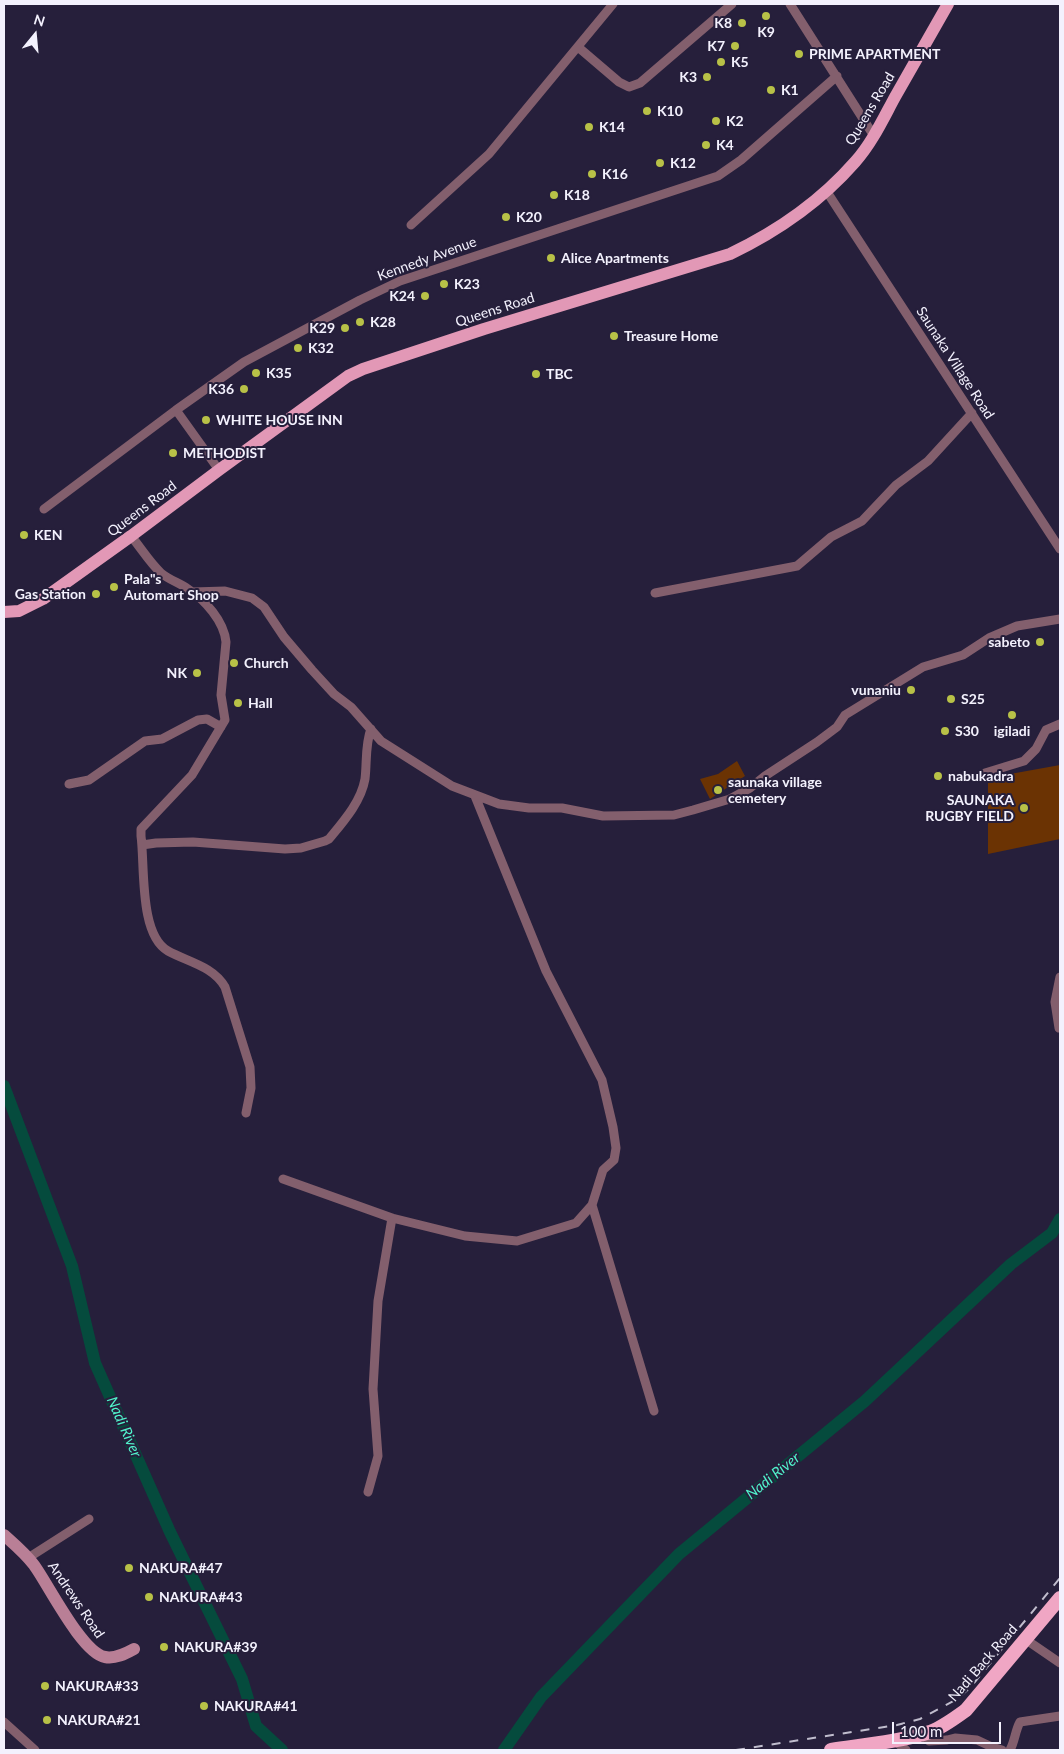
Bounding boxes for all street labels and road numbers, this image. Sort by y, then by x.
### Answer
street label: Queens Road [842,69,898,149]
street label: Kennedy Avenue [375,233,479,285]
street label: Queens Road [453,289,537,331]
street label: Saunaka Village Road [912,304,998,422]
street label: Queens Road [104,478,180,540]
street label: Andrews Road [44,1558,108,1642]
street label: Nadi Back Road [945,1621,1021,1705]

